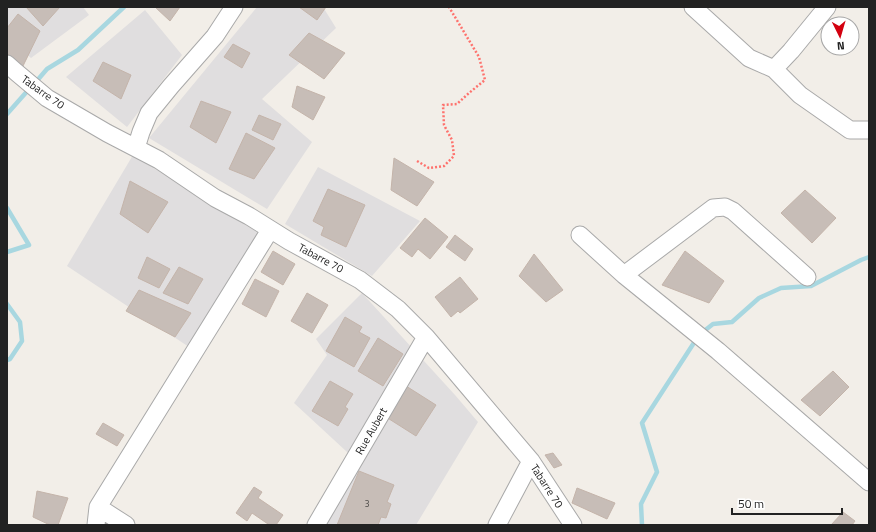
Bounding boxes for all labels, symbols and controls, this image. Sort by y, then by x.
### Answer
north arrow [820,16,860,56]
text: N [836,38,845,54]
street label: Tabarre 70 [18,71,68,113]
street label: Tabarre 70 [295,239,347,277]
street label: Rue Aubert [351,404,391,458]
street label: Tabarre 70 [527,461,567,511]
scale bar [732,490,842,516]
text: 50 m [738,494,764,513]
house number: 3 [364,497,370,510]

